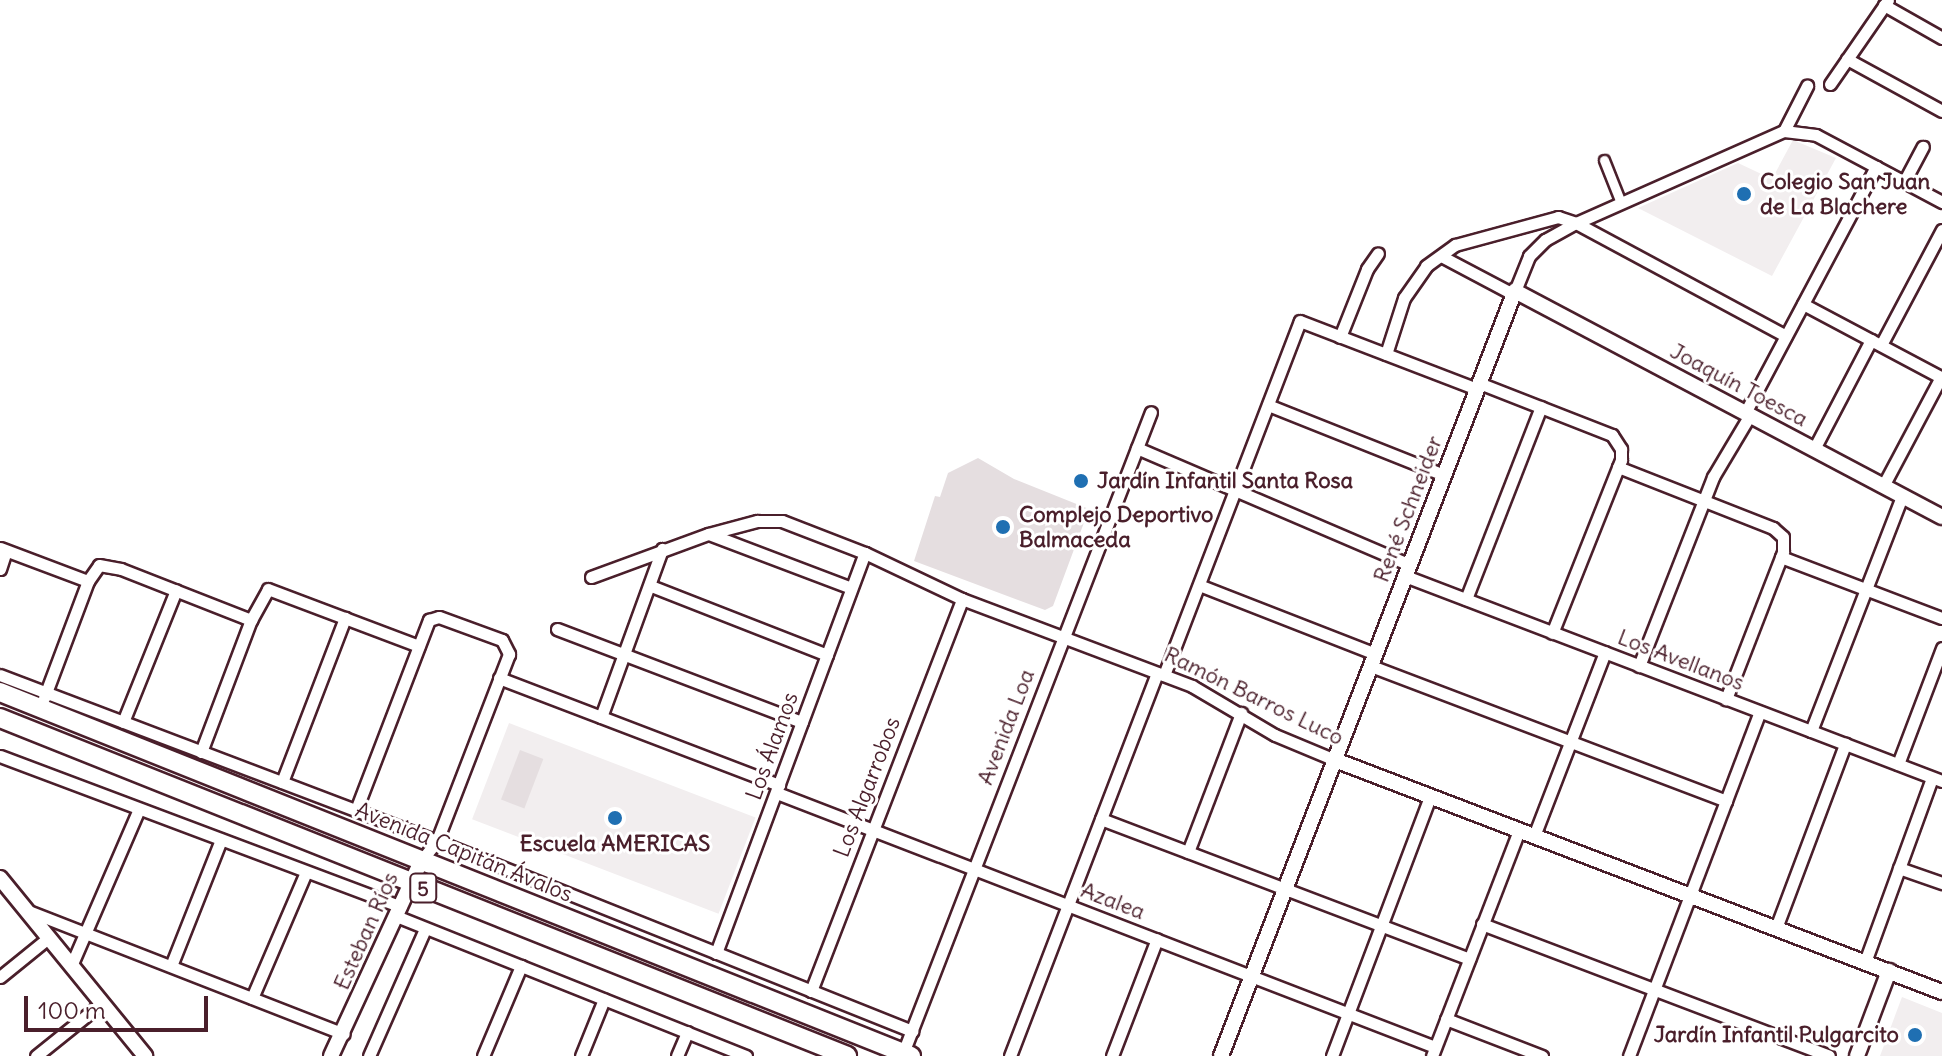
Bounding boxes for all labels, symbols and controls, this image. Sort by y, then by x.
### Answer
place label: Colegio San Juan de La Blachere [1760,168,1930,220]
marker: Colegio San Juan de La Blachere [1735,185,1753,203]
street label: Joaquín Toesca [1666,338,1812,432]
street label: René Schneider [1368,432,1448,586]
place label: Jardín Infantil Santa Rosa [1097,468,1353,494]
marker: Jardín Infantil Santa Rosa [1072,472,1090,490]
place label: Complejo Deportivo Balmaceda [1019,501,1213,552]
marker: Complejo Deportivo Balmaceda [994,518,1012,536]
street label: Los Avellanos [1614,624,1748,696]
street label: Ramón Barros Luco [1160,641,1348,751]
street label: Avenida Loa [972,666,1040,788]
street label: Los Álamos [740,689,804,803]
street label: Los Algarrobos [828,713,906,861]
street label: Avenida Capitán Ávalos [352,796,576,908]
marker: Escuela AMERICAS [606,809,624,827]
place label: Escuela AMERICAS [520,831,710,857]
street label: Esteban Ríos [328,868,404,994]
road number: 5 [409,872,437,904]
street label: Azalea [1077,877,1149,925]
scale bar [28,980,212,1030]
text: 100 m [38,995,106,1025]
place label: Jardín Infantil Pulgarcito [1654,1022,1899,1048]
marker: Jardín Infantil Pulgarcito [1906,1026,1924,1044]

